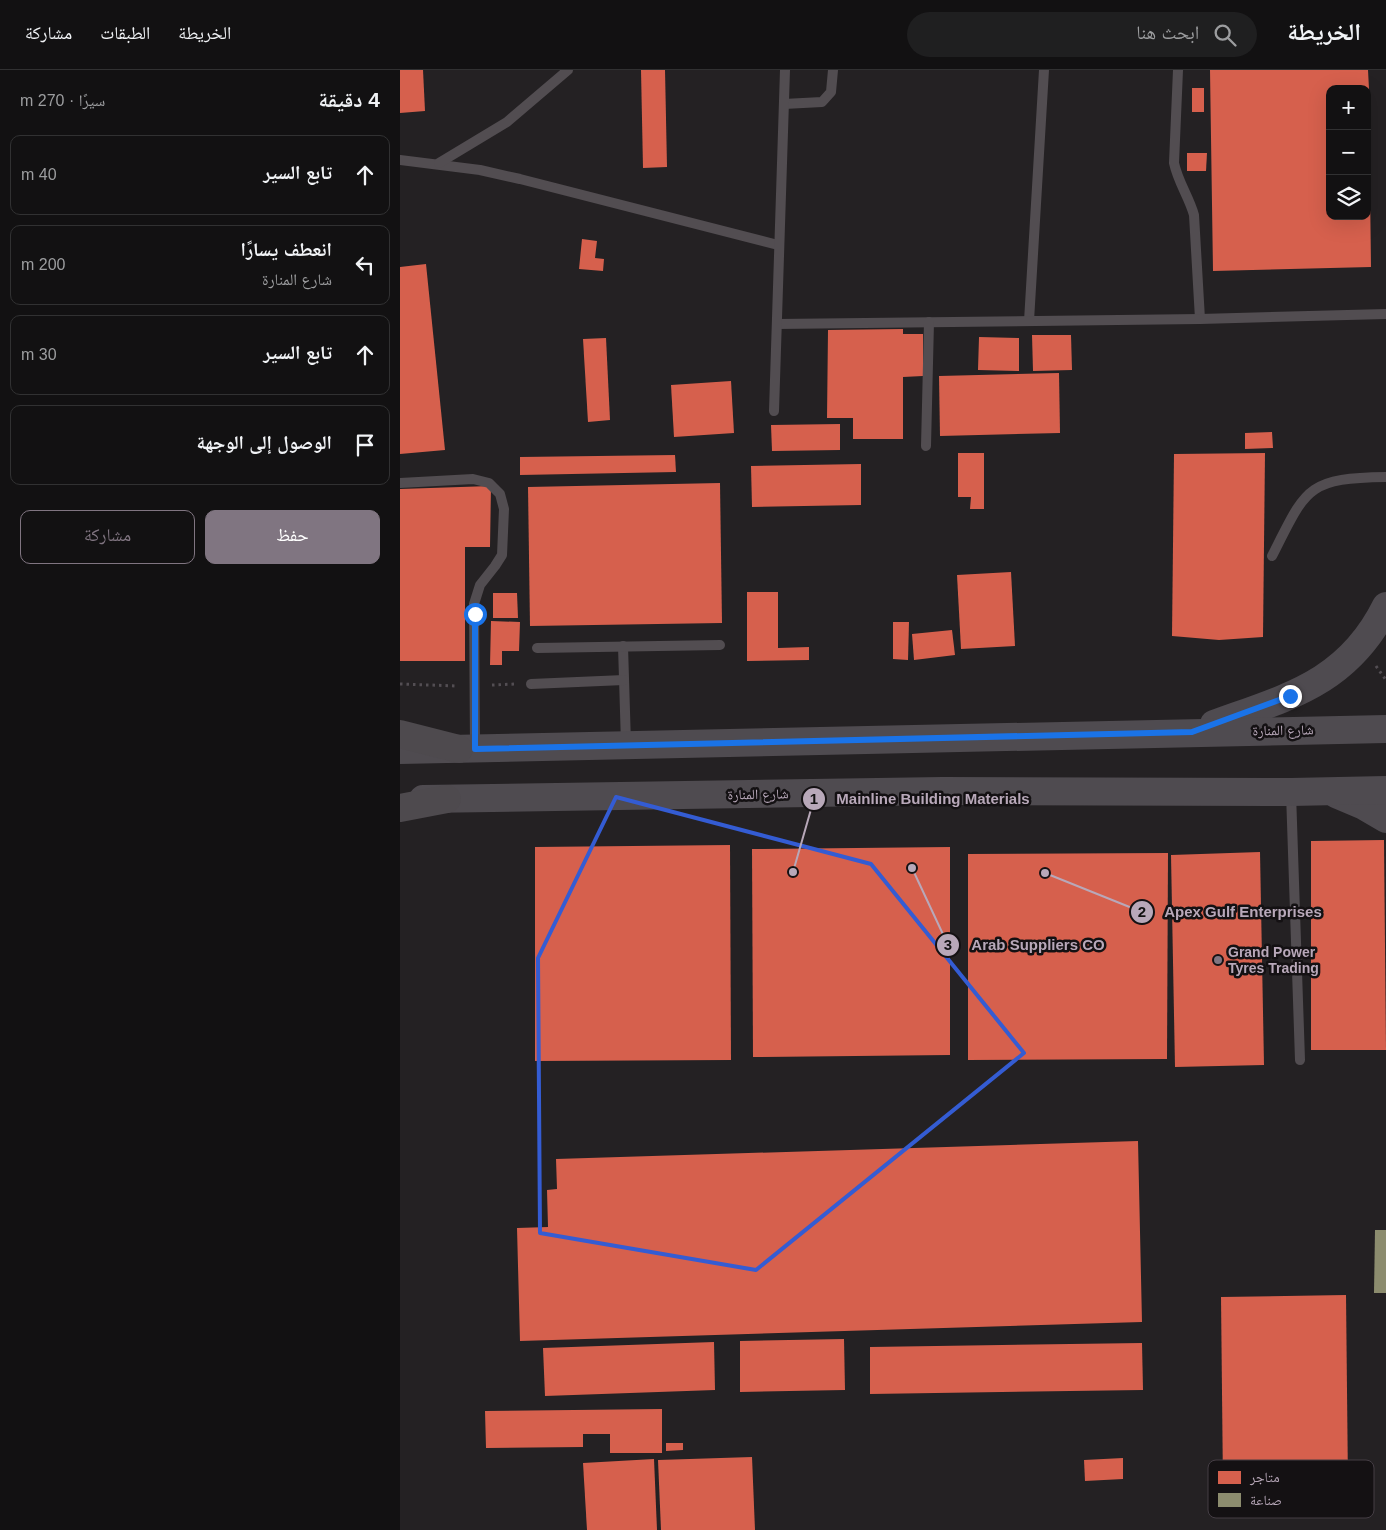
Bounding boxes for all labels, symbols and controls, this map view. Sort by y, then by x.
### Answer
search box [907,12,1257,57]
text: الخريطة [1287,18,1361,45]
icon: search [1211,21,1239,49]
text: ابحث هنا [1136,22,1199,43]
text: مشاركة [25,23,72,43]
text: الطبقات [100,23,150,43]
text: الخريطة [178,23,231,43]
map controls [1326,85,1371,220]
button: + [1326,85,1371,130]
text: 4 دقيقة [318,88,380,111]
text: سيرًا · 270 m [20,92,105,109]
button: − [1326,130,1371,175]
icon: ahead [351,161,379,189]
text: تابع السير [263,162,332,183]
text: 40 m [21,166,57,183]
button: layers [1326,175,1371,220]
text: انعطف يسارًا [241,239,332,260]
icon: left [351,251,379,279]
text: 200 m [21,256,65,273]
text: شارع المنارة [262,271,332,288]
icon: ahead [351,341,379,369]
text: تابع السير [263,342,332,363]
text: 30 m [21,346,57,363]
icon: arrive [351,431,379,459]
text: الوصول إلى الوجهة [196,432,332,453]
button: مشاركة [20,510,195,564]
button: حفظ [205,510,380,564]
route start [464,603,487,626]
route end [1279,685,1302,708]
street label: شارع المنارة [1252,721,1314,741]
callout: Mainline Building Materials [801,784,1040,814]
street label: شارع المنارة [727,785,789,805]
text: 1 [810,790,818,807]
text: Mainline Building Materials [836,790,1030,807]
callout: Apex Gulf Enterprises [1130,897,1332,927]
text: 2 [1138,903,1146,920]
text: Apex Gulf Enterprises [1164,903,1322,920]
callout: Arab Suppliers CO [936,930,1114,960]
text: 3 [944,936,952,953]
text: Arab Suppliers CO [971,936,1105,953]
place label: Grand Power Tyres Trading [1228,944,1319,976]
marker: Grand Power Tyres Trading [1212,954,1224,966]
legend [1208,1460,1374,1518]
text: متاجر [1249,1469,1280,1486]
text: صناعة [1250,1492,1282,1508]

